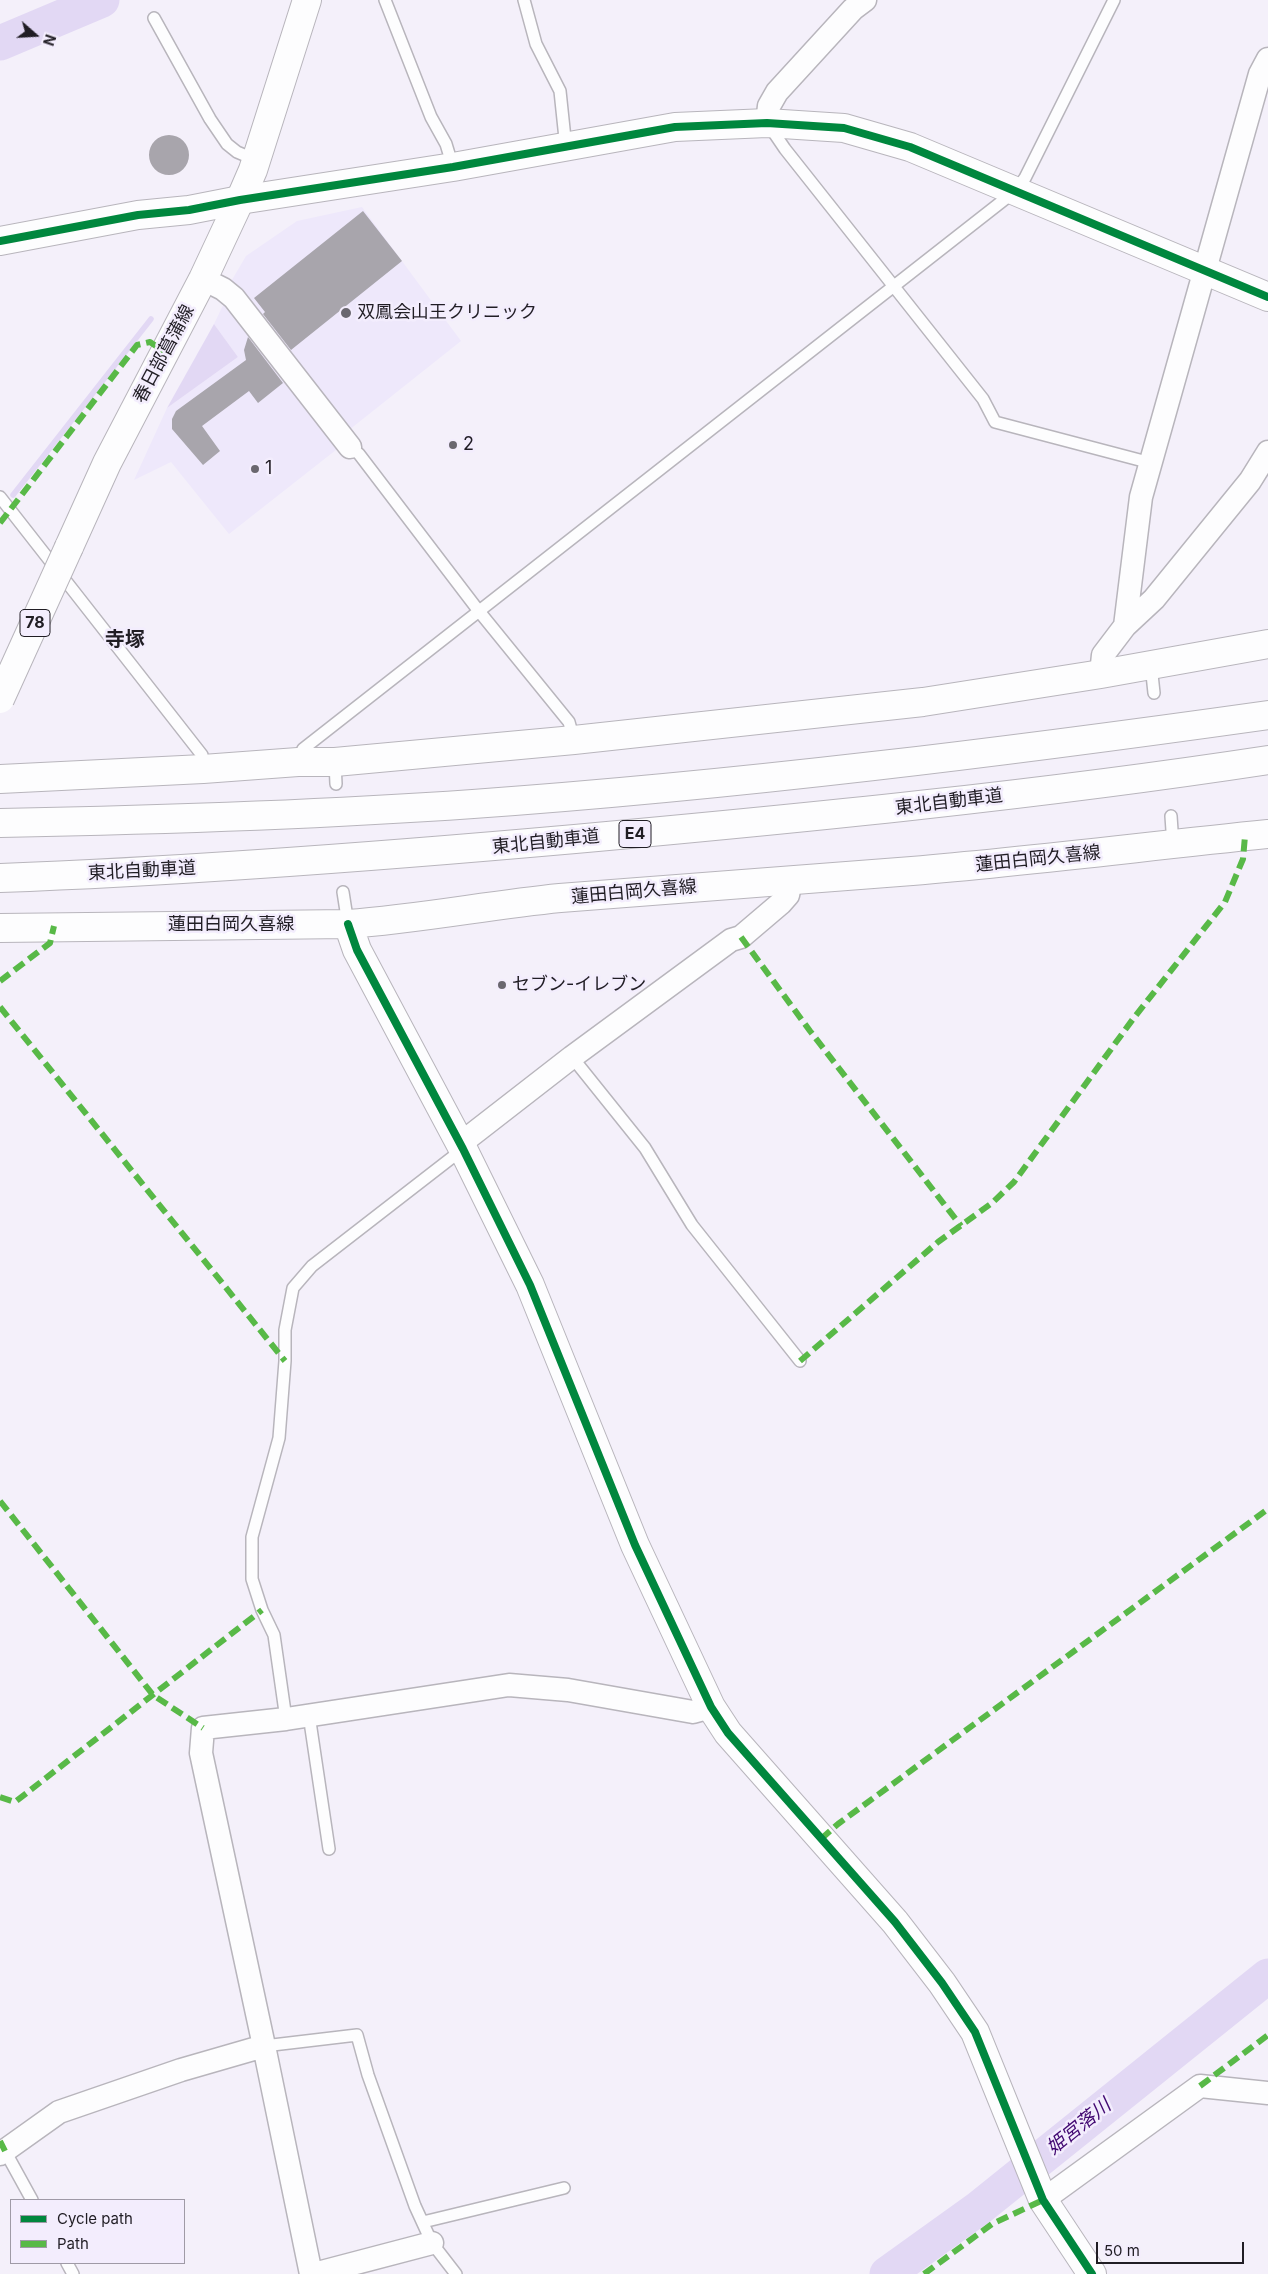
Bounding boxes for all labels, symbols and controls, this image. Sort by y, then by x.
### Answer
north arrow [10,10,60,60]
text: N [40,32,59,48]
street label: 春日部菖蒲線 [129,301,199,407]
place label: 双鳳会山王クリニック [357,302,537,324]
marker: 双鳳会山王クリニック [339,306,353,320]
place label: 2 [463,434,474,456]
marker: 2 [447,439,459,451]
place label: 1 [265,458,272,480]
marker: 1 [249,463,261,475]
road number: 78 [20,610,50,636]
district label: 寺塚 [105,628,145,652]
street label: 東北自動車道 [894,785,1004,819]
road number: E4 [619,821,651,848]
street label: 東北自動車道 [491,826,601,858]
street label: 蓮田白岡久喜線 [974,842,1102,876]
street label: 東北自動車道 [88,857,196,885]
street label: 蓮田白岡久喜線 [570,876,698,908]
street label: 蓮田白岡久喜線 [168,914,294,936]
place label: セブン-イレブン [512,974,646,996]
marker: セブン-イレブン [496,979,508,991]
water label: 姫宮落川 [1042,2094,1116,2160]
legend [10,2199,185,2264]
text: Cycle path [57,2209,133,2228]
scale bar [1098,2232,1246,2264]
text: Path [57,2234,89,2253]
text: 50 m [1104,2241,1140,2260]

